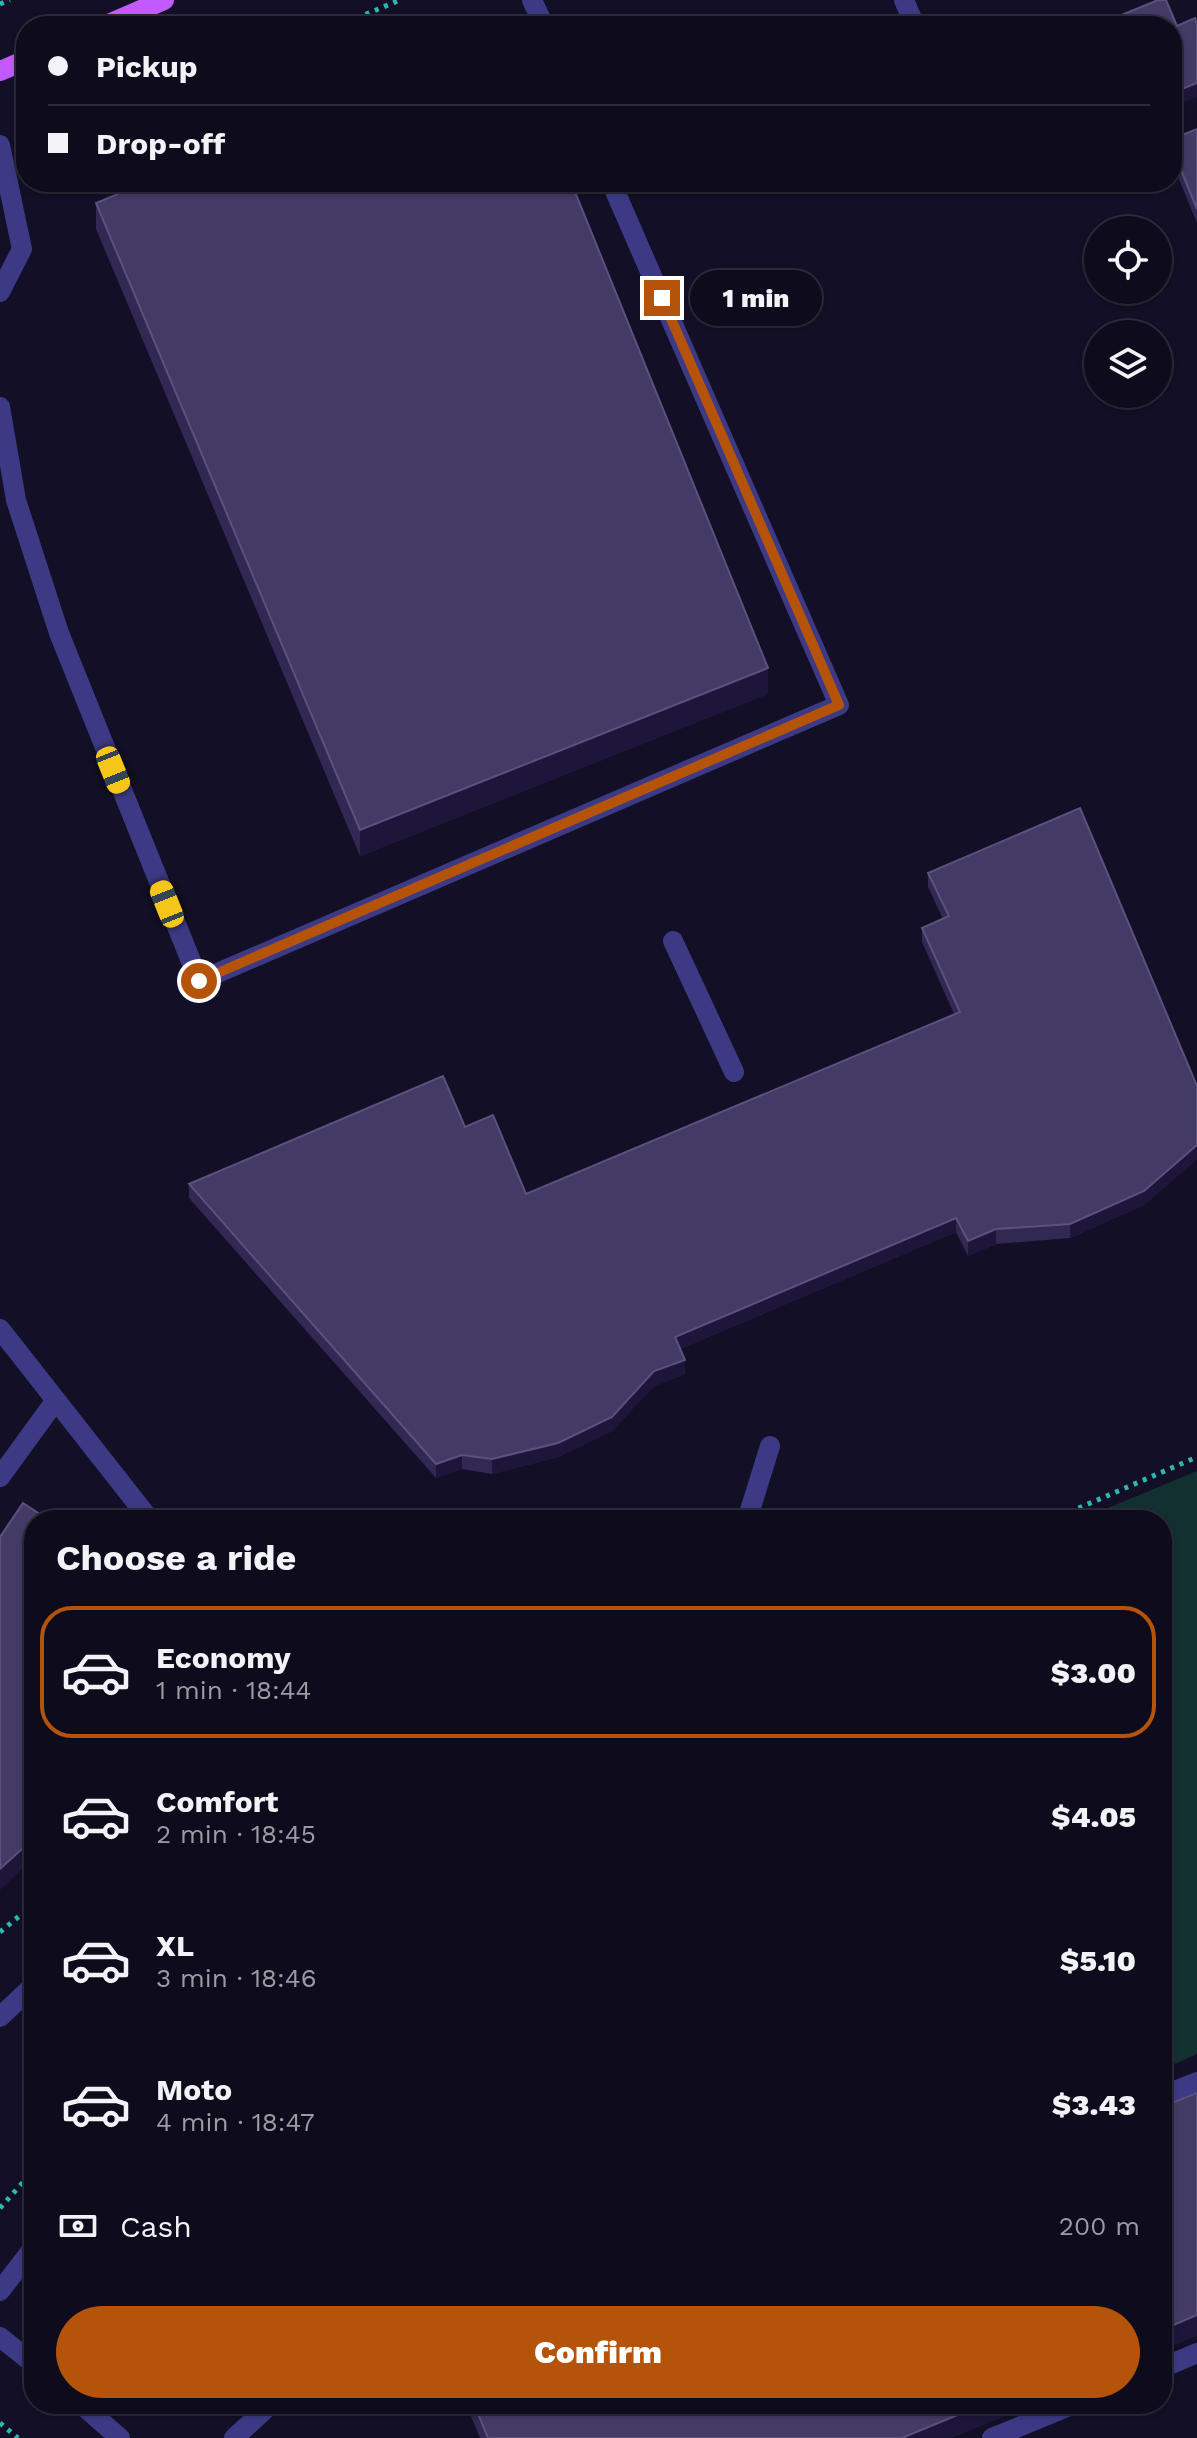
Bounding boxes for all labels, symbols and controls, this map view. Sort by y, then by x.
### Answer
text: Pickup [96,49,198,84]
text: Drop-off [96,126,225,161]
map controls [1084,216,1172,408]
button: locate [1084,216,1172,304]
callout: 1 min [690,270,822,326]
route end [644,280,680,316]
text: 1 min [723,283,789,313]
button: layers [1084,320,1172,408]
car [93,743,133,797]
car [147,877,187,931]
route start [181,963,217,999]
text: Choose a ride [56,1537,296,1579]
icon: car [60,1636,132,1708]
text: Economy [156,1640,291,1675]
text: $3.00 [1051,1655,1136,1690]
text: 1 min · 18:44 [156,1675,312,1705]
icon: car [60,1780,132,1852]
text: Comfort [156,1784,278,1819]
text: $4.05 [1051,1799,1136,1834]
text: 2 min · 18:45 [156,1819,316,1849]
icon: car [60,1924,132,1996]
text: XL [156,1928,194,1963]
text: $5.10 [1060,1943,1136,1978]
text: 3 min · 18:46 [156,1963,316,1993]
icon: car [60,2068,132,2140]
text: Moto [156,2072,232,2107]
text: $3.43 [1052,2087,1136,2122]
text: 4 min · 18:47 [156,2107,315,2137]
icon: cash [56,2204,100,2248]
text: Cash [120,2209,192,2244]
text: 200 m [1059,2211,1140,2241]
button: Confirm [56,2306,1140,2398]

